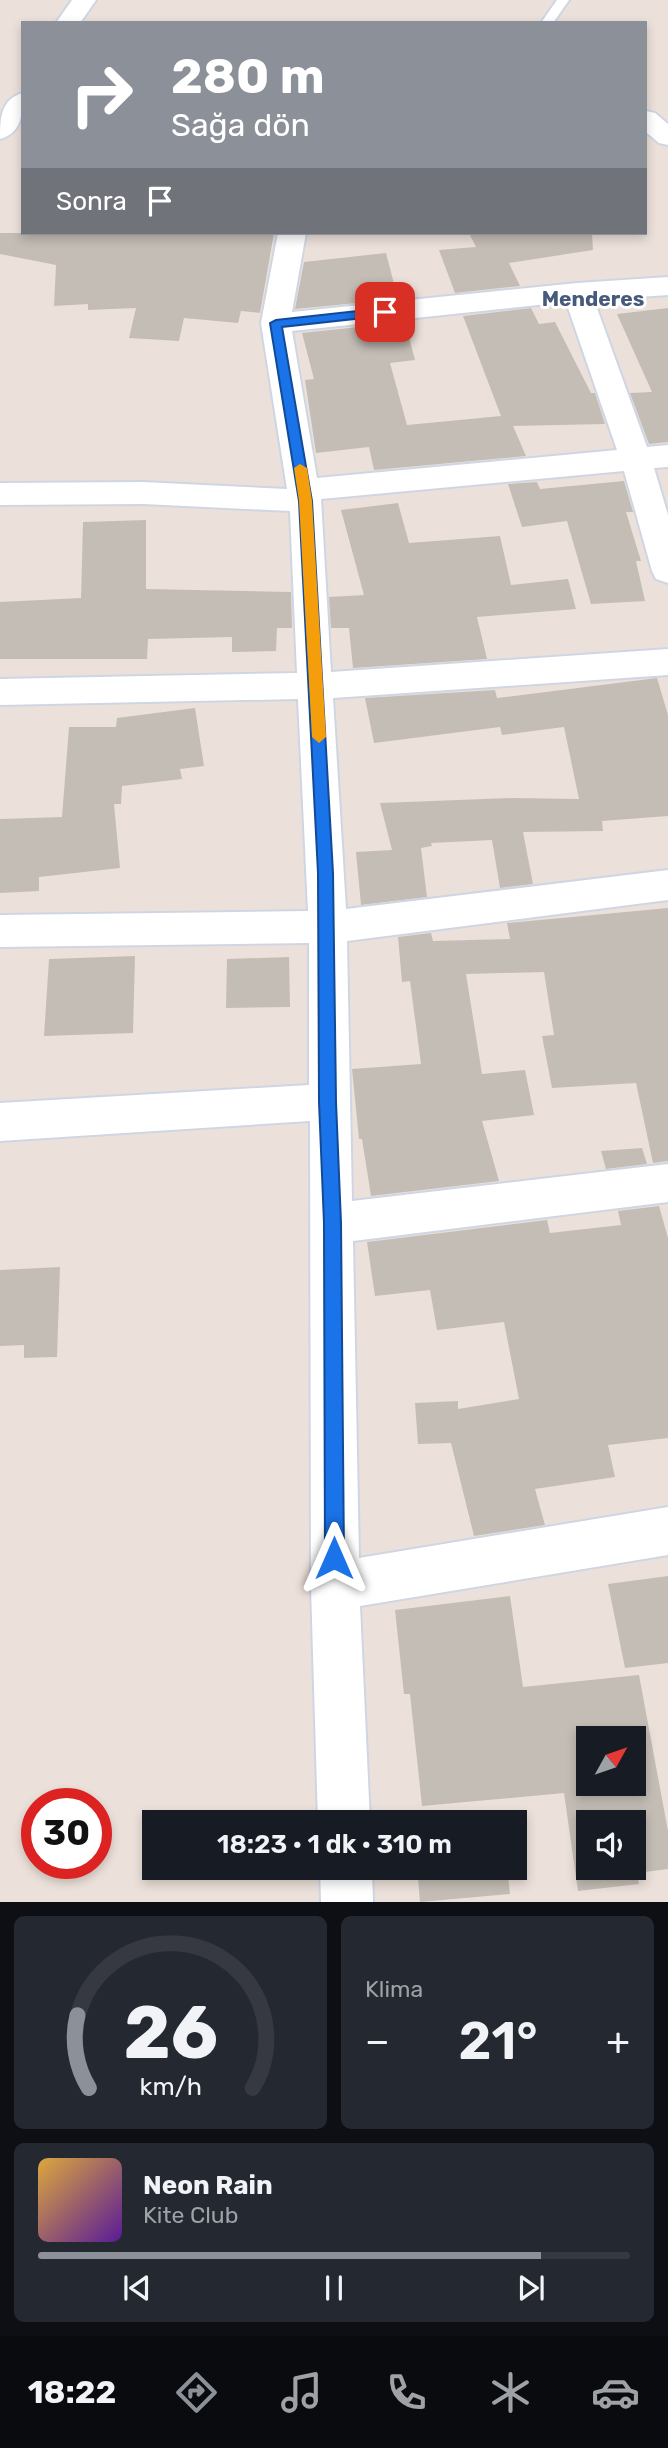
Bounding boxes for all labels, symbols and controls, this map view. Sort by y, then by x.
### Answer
text: 280 m [171,47,325,105]
icon: right [56,49,147,140]
text: Sağa dön [171,106,310,144]
icon: arrive [141,182,179,220]
text: Sonra [56,186,127,217]
pin [355,282,415,342]
district label: Menderes [542,286,644,311]
icon: arrive [366,293,404,331]
position arrow [297,1521,371,1595]
north arrow [576,1726,646,1796]
map controls [576,1726,646,1880]
speed limit sign: 30 [21,1788,112,1879]
button: sound [576,1810,646,1880]
text: 18:23 · 1 dk · 310 m [217,1829,452,1860]
text: Klima [365,1975,423,2003]
text: 26 [123,1991,218,2077]
text: 21° [459,2010,537,2072]
text: − [365,2018,390,2064]
text: + [606,2018,630,2064]
text: km/h [139,2072,202,2101]
text: Neon Rain [143,2170,273,2201]
text: Kite Club [143,2201,238,2229]
icon: previous [118,2269,156,2307]
icon: pause [315,2269,353,2307]
icon: next [512,2269,550,2307]
icon: directions [172,2368,221,2417]
icon: music [277,2368,326,2417]
icon: phone [382,2368,431,2417]
icon: climate [486,2368,535,2417]
icon: car [591,2368,640,2417]
text: 18:22 [28,2373,116,2411]

